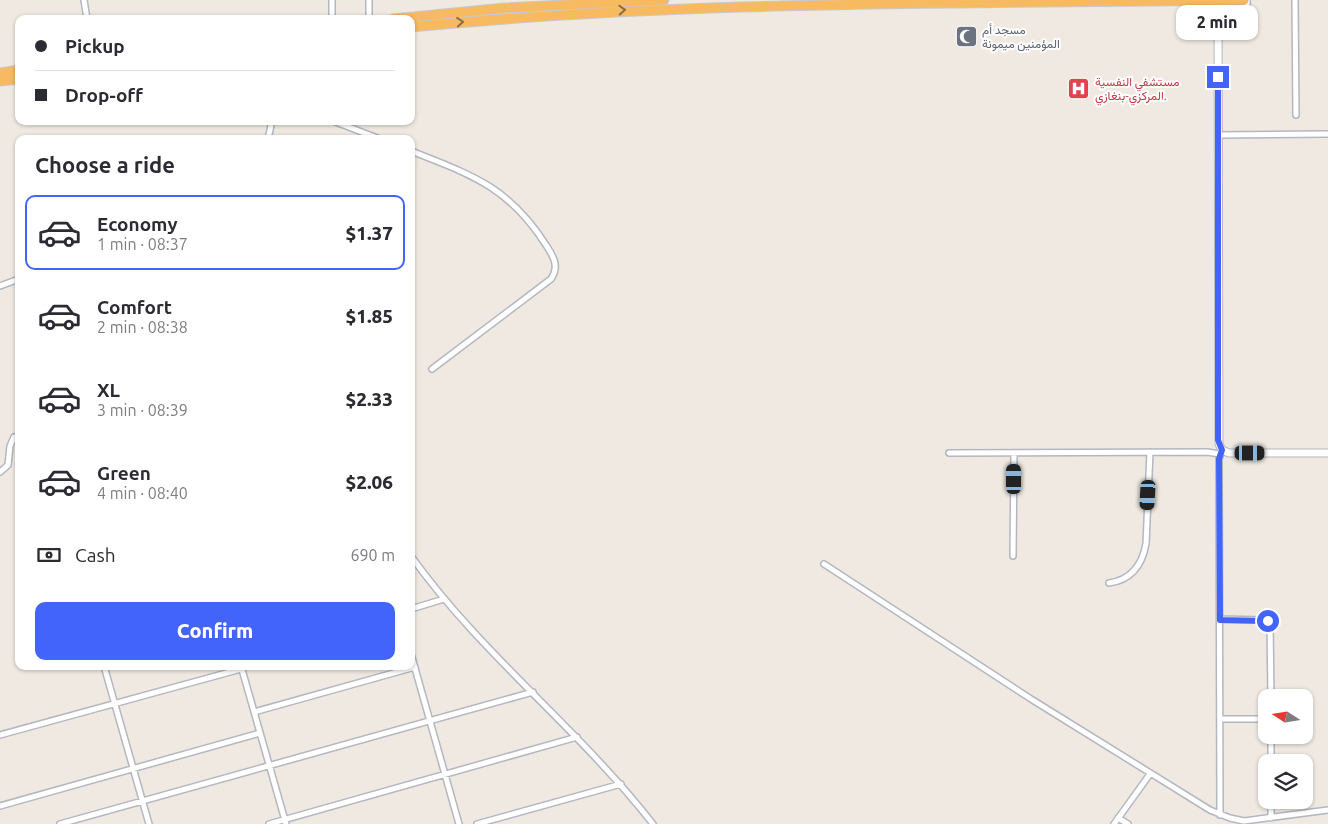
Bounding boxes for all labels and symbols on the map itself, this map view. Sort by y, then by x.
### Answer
one-way arrow [618,5,626,16]
callout: 2 min [1177,5,1259,40]
one-way arrow [456,17,464,28]
place label: مسجد أم المؤمنين ميمونة [982,23,1060,52]
mosque icon: مسجد أم المؤمنين ميمونة [954,25,978,49]
route end [1207,66,1229,88]
place label: مستشفي النفسية المركزي-بنغازي. [1095,75,1179,106]
hospital icon: مستشفي النفسية المركزي-بنغازي. [1067,77,1091,101]
car [1235,446,1265,461]
car [1006,464,1021,494]
car [1139,480,1156,510]
route start [1257,610,1279,632]
north arrow [1258,689,1312,744]

